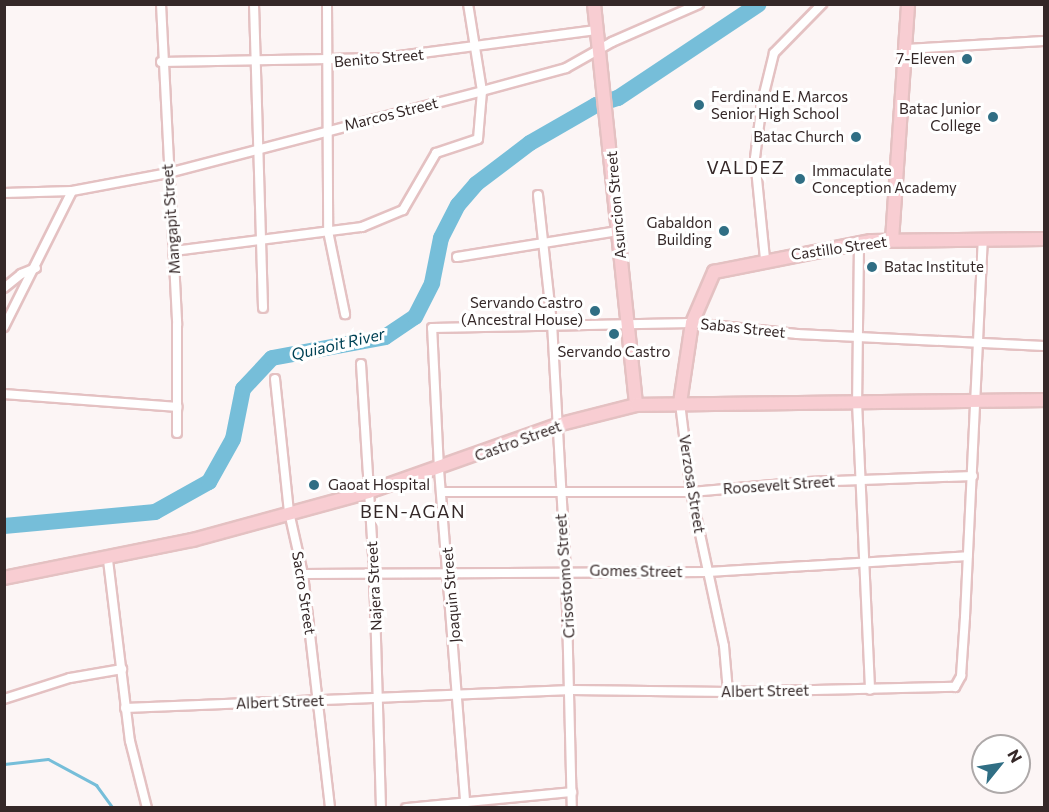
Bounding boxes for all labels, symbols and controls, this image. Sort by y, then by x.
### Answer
street label: Benito Street [333,45,425,71]
place label: 7-Eleven [896,50,955,68]
marker: 7-Eleven [960,52,974,66]
place label: Ferdinand E. Marcos Senior High School [711,87,848,122]
street label: Marcos Street [342,94,440,134]
marker: Ferdinand E. Marcos Senior High School [692,98,706,112]
place label: Batac Junior College [899,99,981,134]
marker: Batac Junior College [986,110,1000,124]
place label: Batac Church [753,128,844,146]
marker: Batac Church [849,130,863,144]
street label: Asuncion Street [602,150,630,260]
district label: VALDEZ [707,156,785,178]
place label: Immaculate Conception Academy [812,161,957,196]
street label: Mangapit Street [158,163,184,275]
marker: Immaculate Conception Academy [793,172,807,186]
place label: Gabaldon Building [646,213,712,248]
marker: Gabaldon Building [717,224,731,238]
street label: Castillo Street [790,232,888,264]
place label: Batac Institute [884,258,984,276]
marker: Batac Institute [865,260,879,274]
place label: Servando Castro (Ancestral House) [461,293,583,328]
marker: Servando Castro (Ancestral House) [588,304,602,318]
street label: Sabas Street [700,315,786,341]
water label: Quiaoit River [289,324,387,364]
marker: Servando Castro [607,327,621,341]
place label: Servando Castro [558,343,670,361]
street label: Castro Street [472,417,564,465]
street label: Verzosa Street [675,434,709,534]
street label: Roosevelt Street [722,472,836,498]
marker: Gaoat Hospital [305,476,323,494]
place label: Gaoat Hospital [328,476,430,494]
district label: BEN-AGAN [360,500,466,522]
street label: Crisostomo Street [552,513,578,639]
street label: Najera Street [363,541,385,631]
street label: Joaquin Street [438,546,464,644]
street label: Sacro Street [289,550,319,636]
street label: Gomes Street [589,561,683,581]
street label: Albert Street [721,681,809,701]
street label: Albert Street [236,691,324,713]
north arrow [971,734,1031,794]
text: N [1004,746,1027,766]

